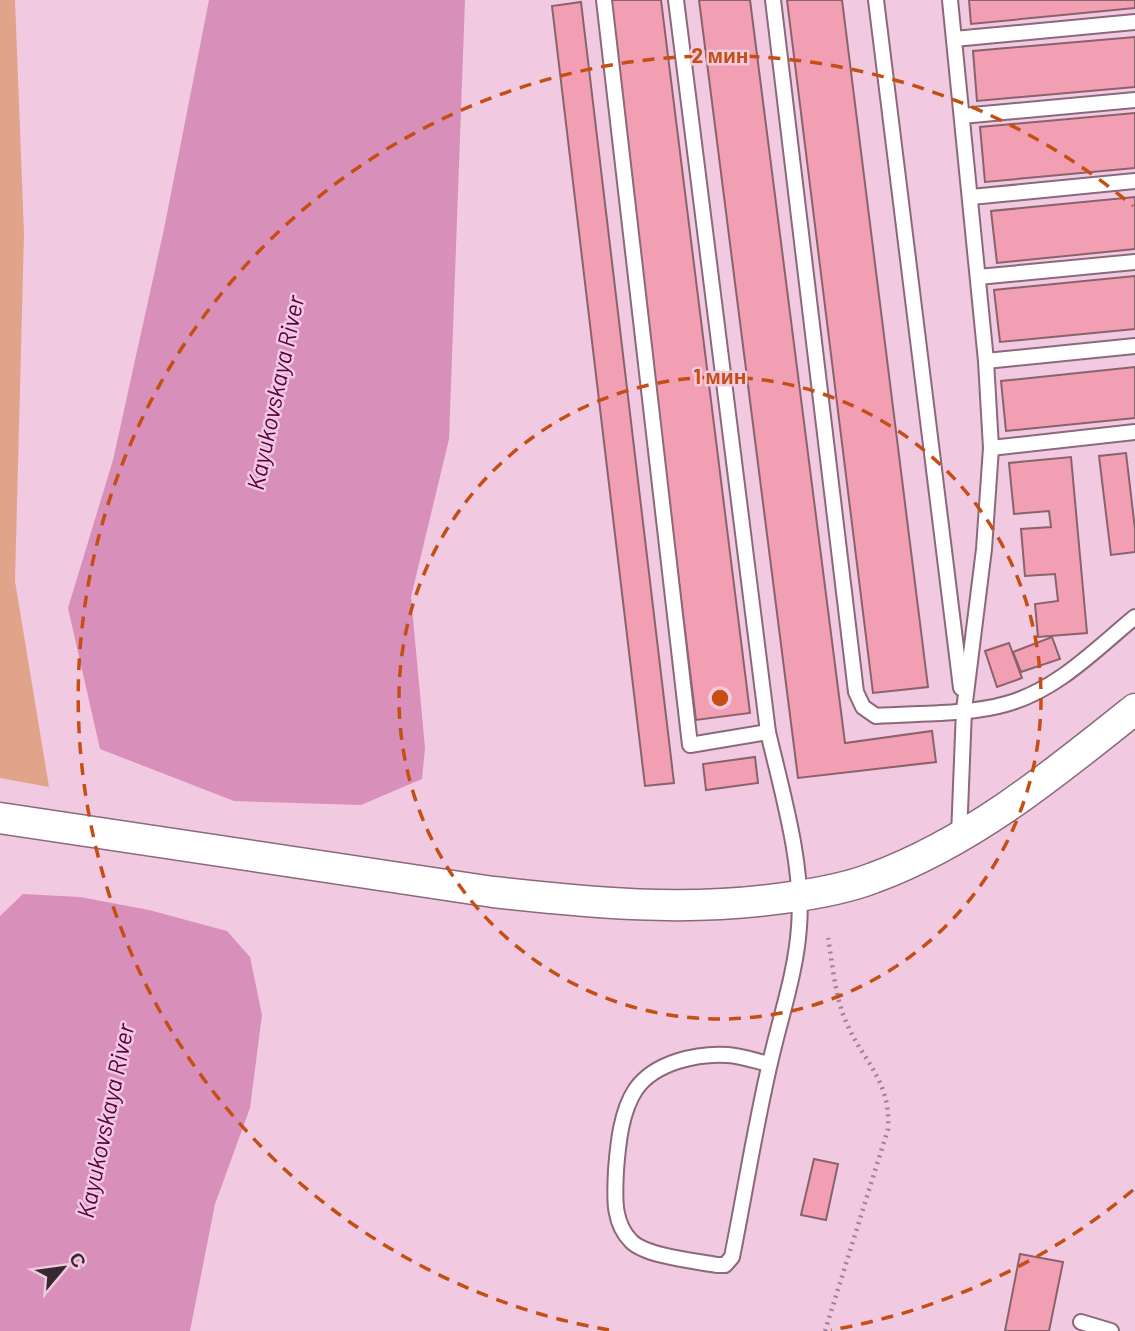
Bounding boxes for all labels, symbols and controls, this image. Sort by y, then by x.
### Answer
text: 2 мин [691,42,749,67]
water label: Kayukovskaya River [240,291,310,493]
text: 1 мин [694,363,746,388]
centre of rings [708,686,732,710]
water label: Kayukovskaya River [70,1019,140,1221]
north arrow [28,1233,98,1303]
text: С [65,1248,92,1271]

